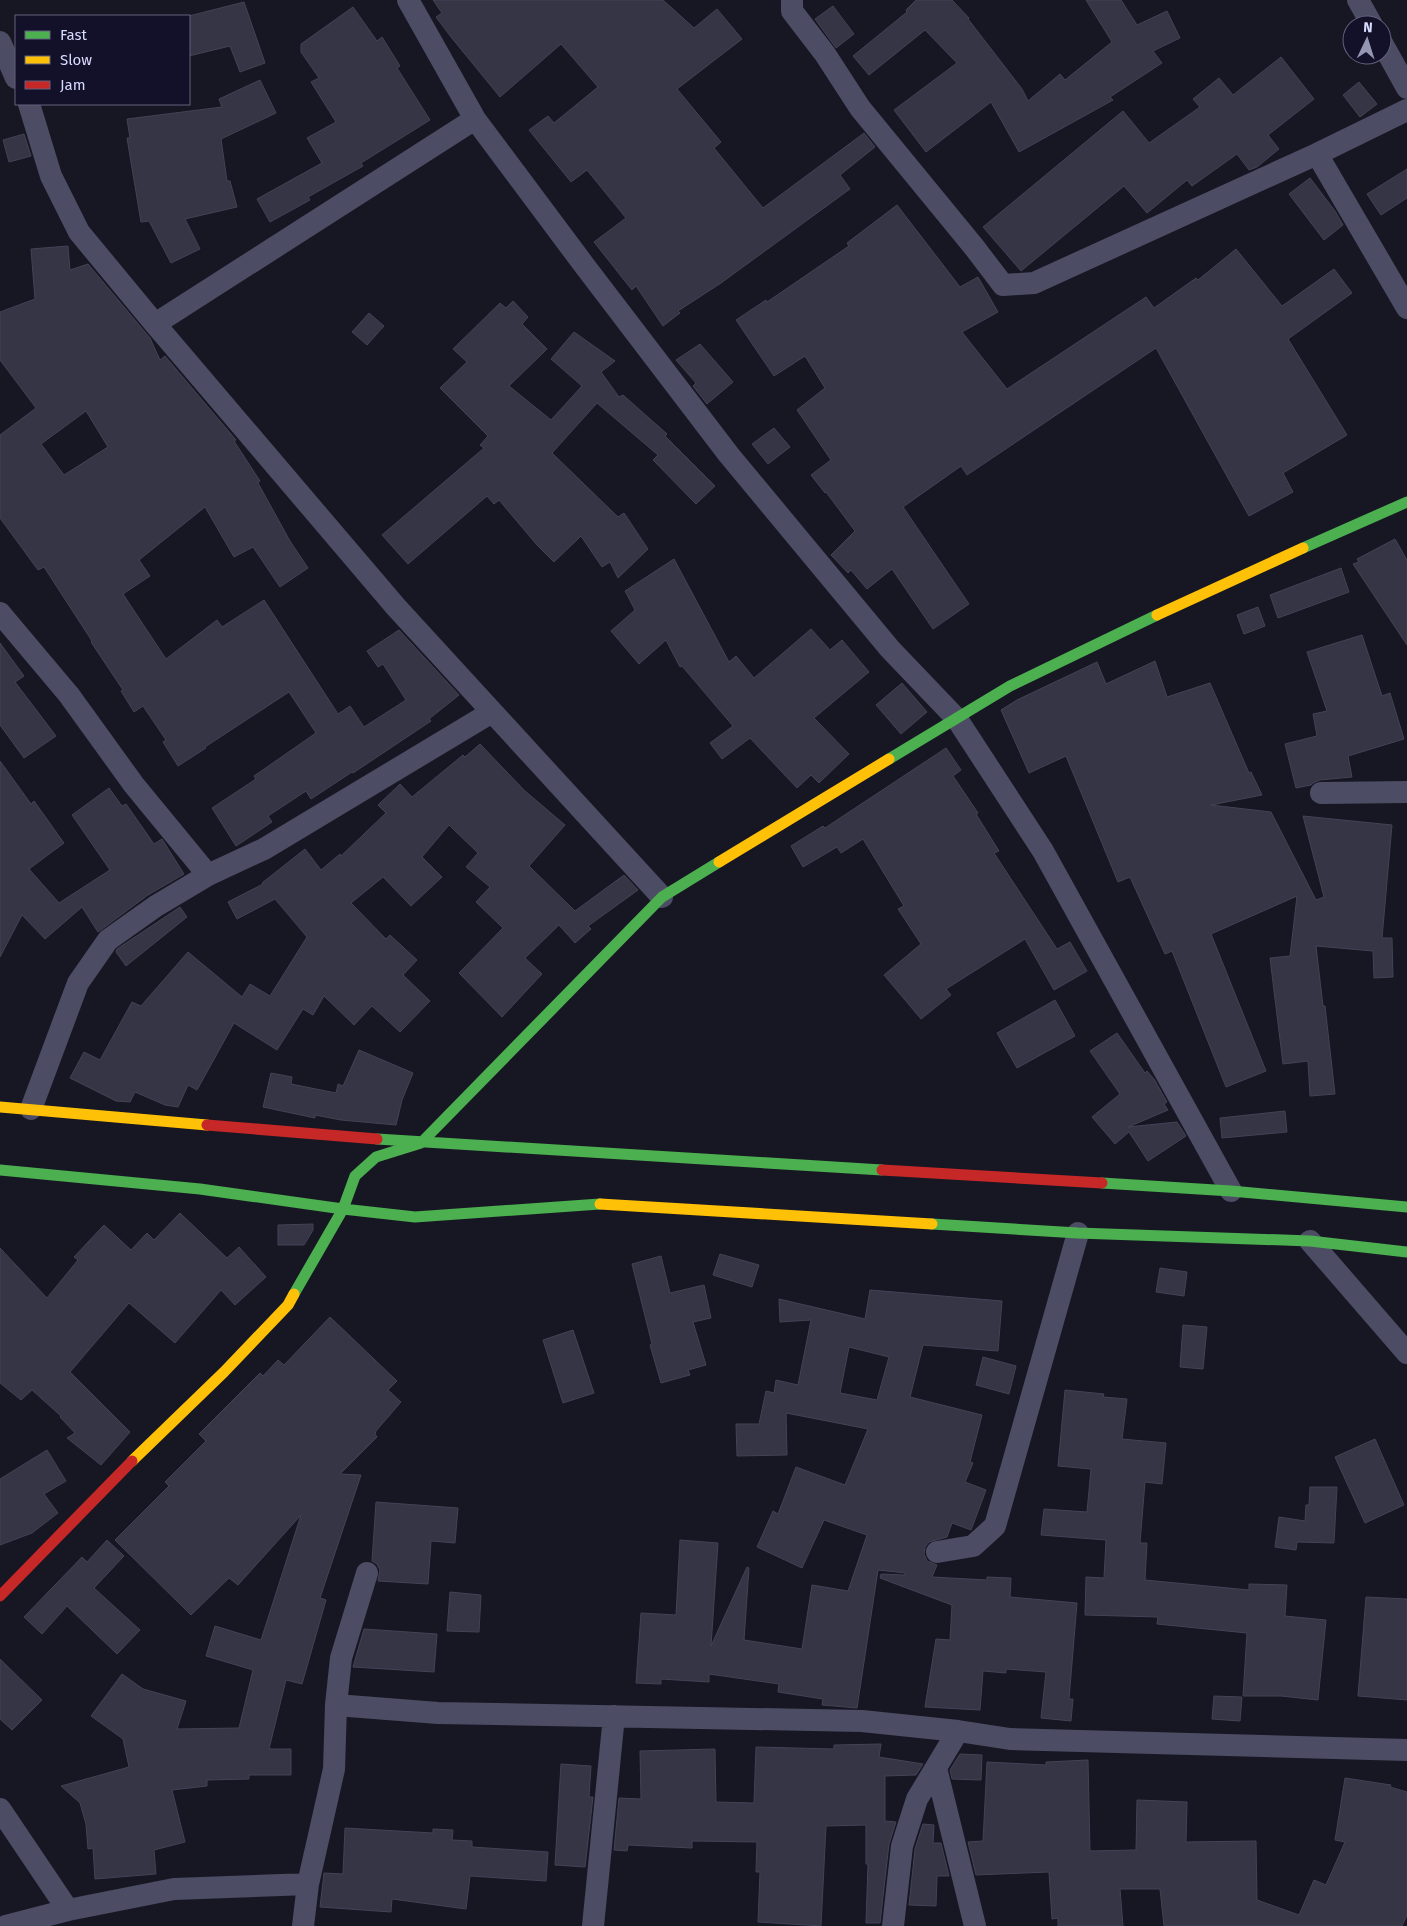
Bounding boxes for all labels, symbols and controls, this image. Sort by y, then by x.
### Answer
legend [15,15,190,105]
north arrow [1342,15,1392,65]
text: N [1363,19,1373,36]
text: Fast [60,26,87,44]
text: Slow [60,51,92,69]
text: Jam [60,76,86,94]

